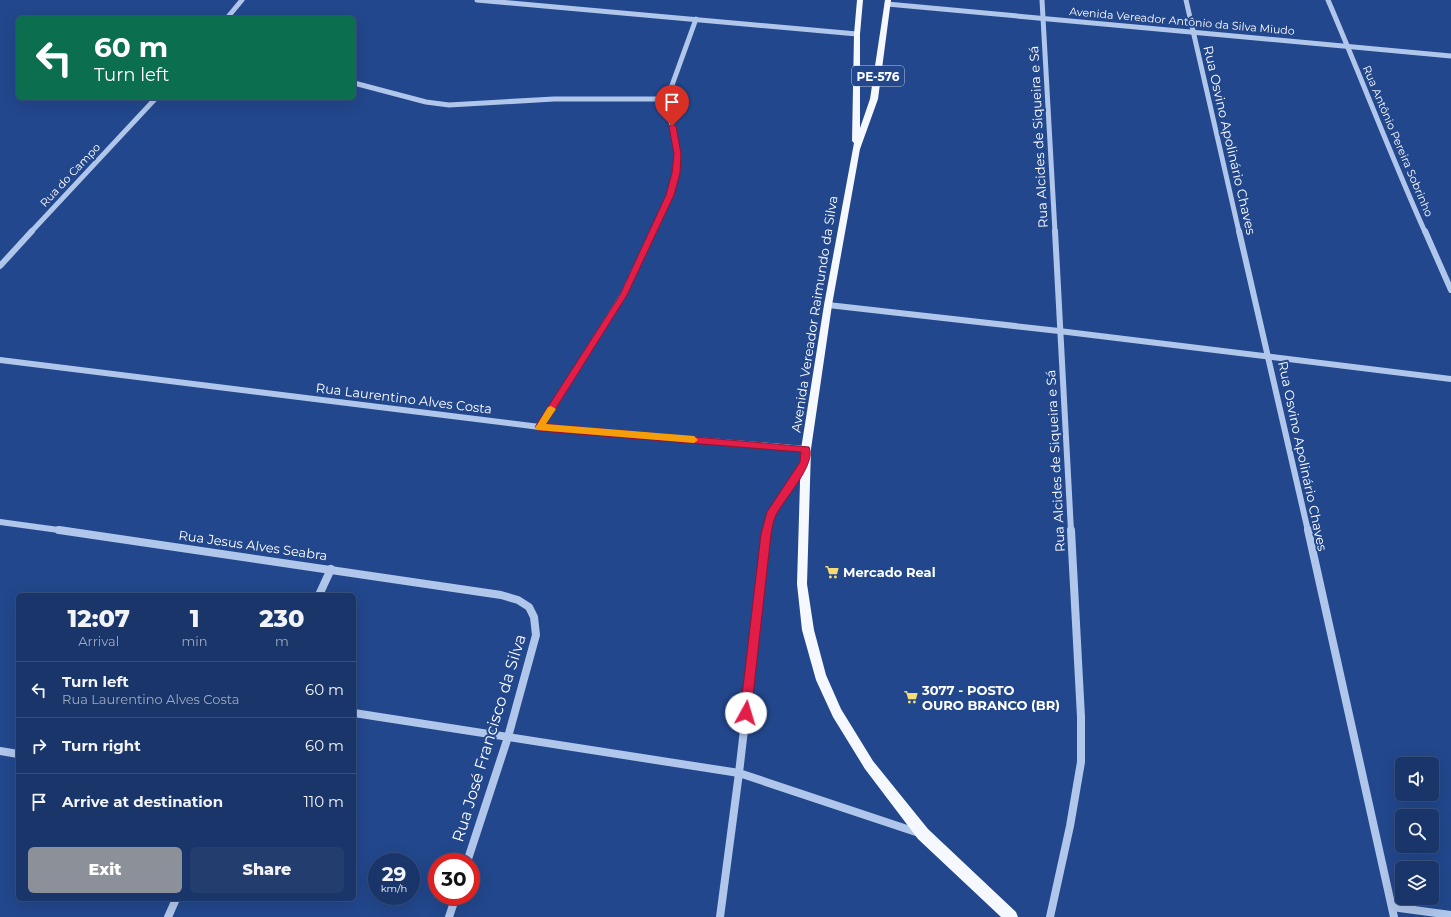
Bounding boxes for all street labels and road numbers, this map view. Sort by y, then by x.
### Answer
street label: Avenida Vereador Antônio da Silva Miudo [1069,4,1295,38]
street label: Rua Osvino Apolinário Chaves [1200,44,1260,236]
street label: Rua Alcides de Siqueira e Sá [1025,46,1051,228]
street label: Rua Antônio Pereira Sobrinho [1360,63,1436,219]
road number: PE-576 [852,66,904,86]
street label: Rua do Campo [37,140,103,210]
street label: Avenida Vereador Raimundo da Silva [787,194,841,434]
street label: Rua Osvino Apolinário Chaves [1275,360,1331,552]
street label: Rua Alcides de Siqueira e Sá [1042,370,1068,552]
street label: Rua Laurentino Alves Costa [315,379,493,417]
street label: Rua Jesus Alves Seabra [178,527,328,563]
street label: Rua José Francisco da Silva [448,632,530,844]

